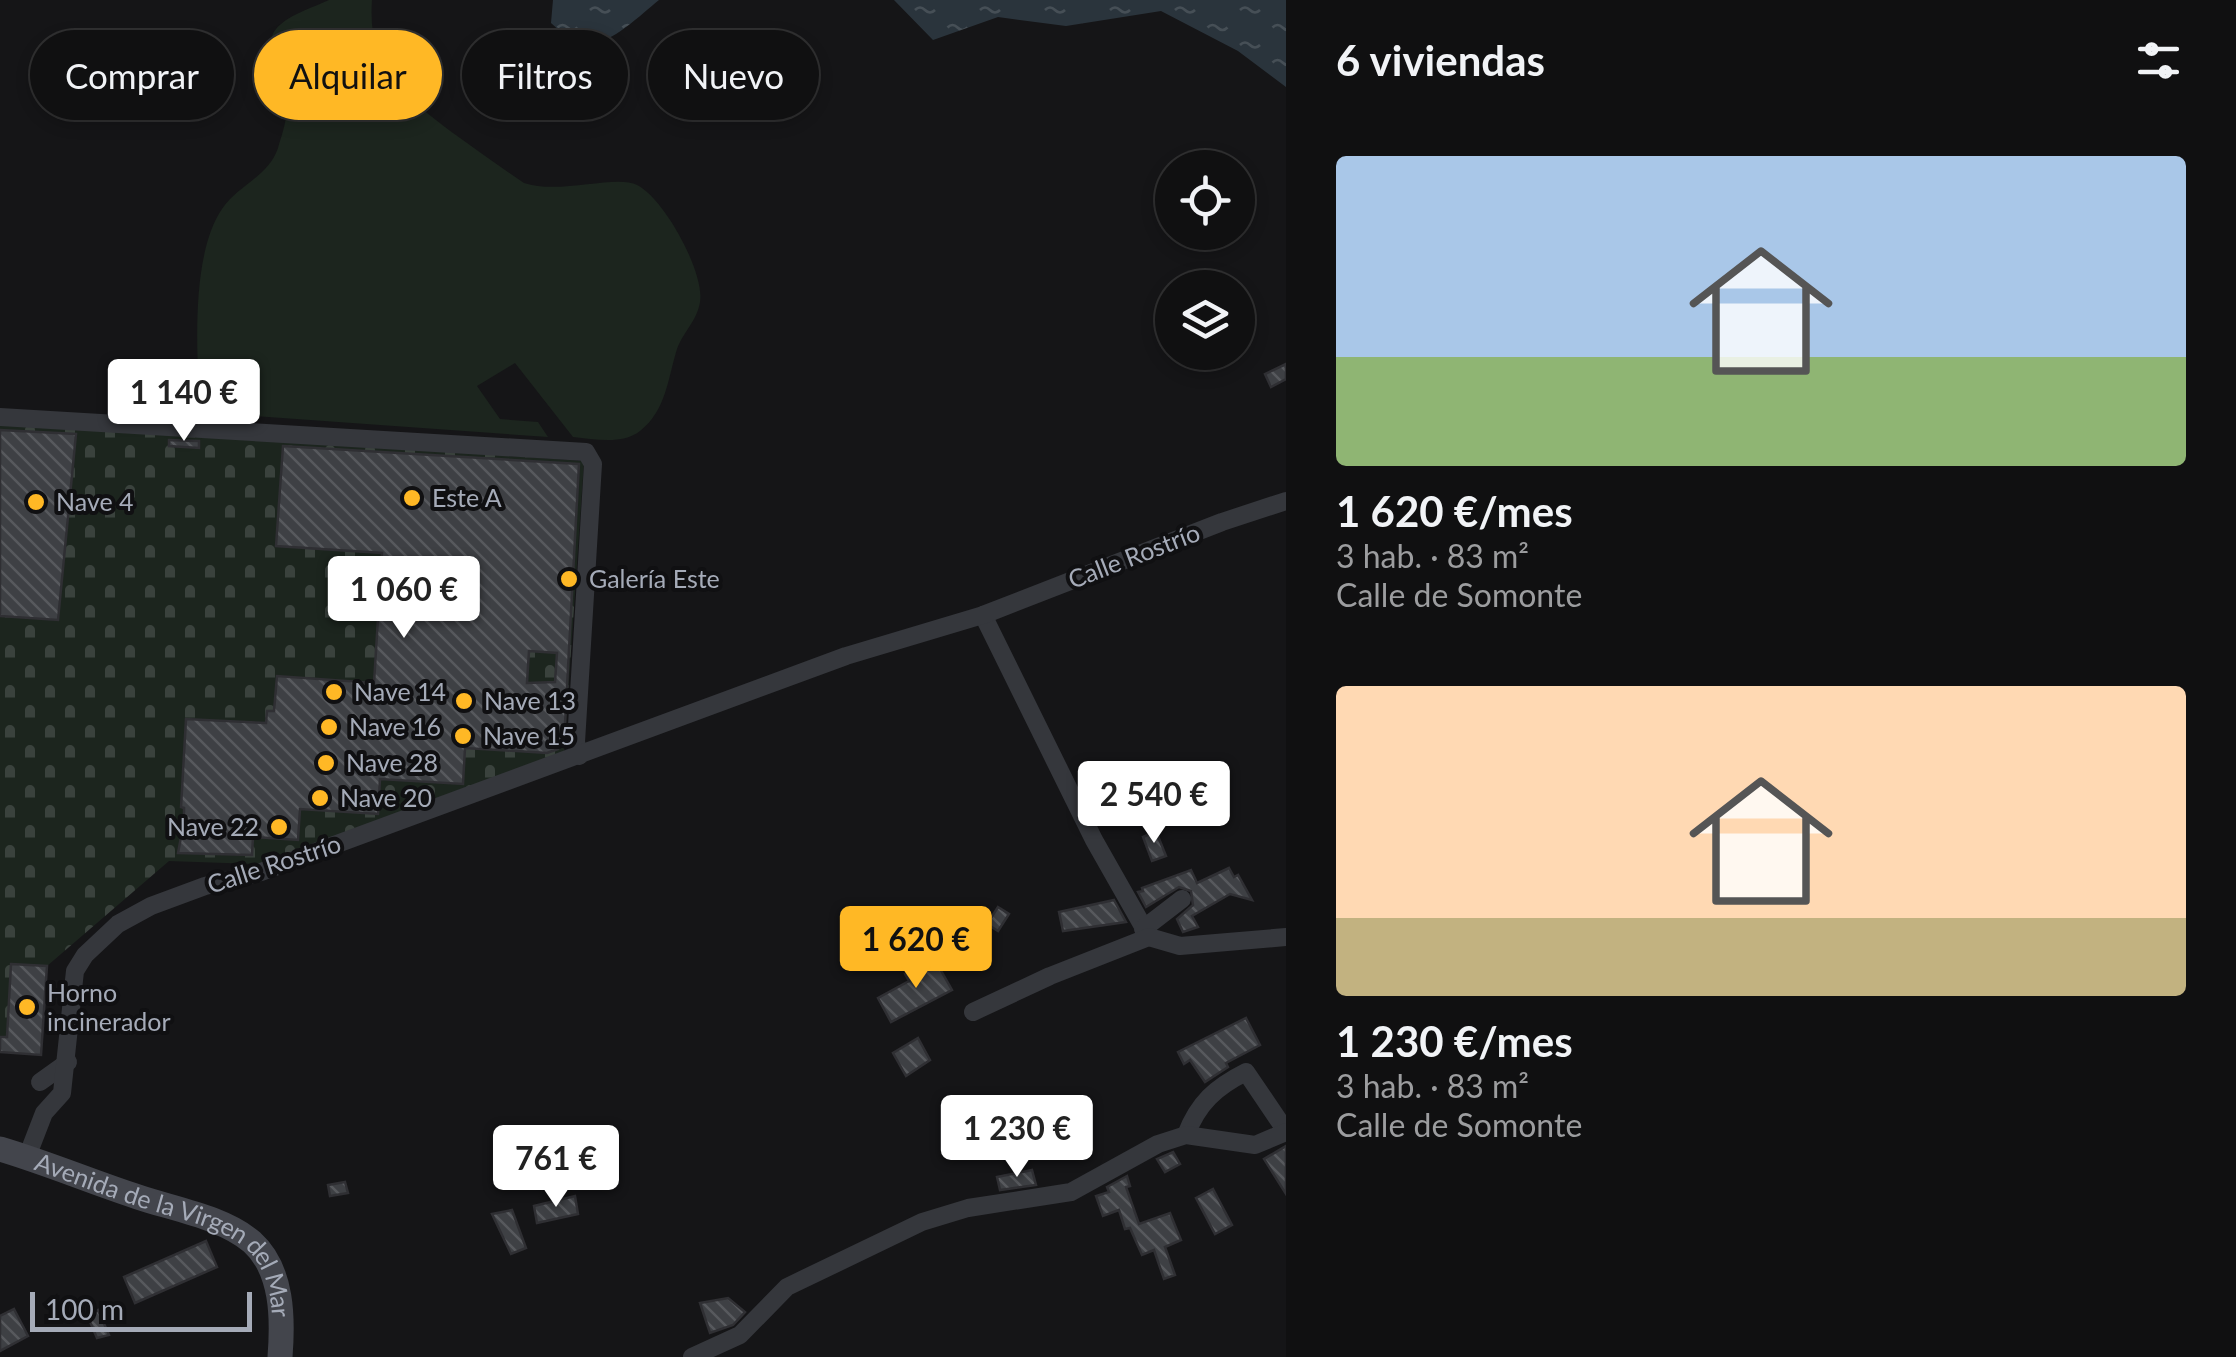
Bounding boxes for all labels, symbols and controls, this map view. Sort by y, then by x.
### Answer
chip: Comprar [30,30,234,120]
chip: Alquilar [254,30,442,120]
chip: Filtros [462,30,628,120]
chip: Nuevo [648,30,819,120]
icon: filters [2131,33,2186,88]
text: 6 viviendas [1336,35,1545,85]
map controls [1155,150,1255,370]
button: locate [1155,150,1255,250]
icon: home [1671,221,1851,401]
button: layers [1155,270,1255,370]
pin: 1 140 € [92,359,276,444]
text: 1 140 € [130,372,238,411]
place label: Este A [432,482,502,512]
place label: Nave 4 [56,486,134,516]
text: 1 620 €/mes [1336,486,1573,536]
marker: Este A [401,487,423,509]
marker: Nave 4 [25,491,47,513]
street label: Calle Rostrío [1064,516,1204,594]
text: 3 hab. · 83 m² [1336,536,1529,575]
pin: 1 060 € [312,556,496,641]
place label: Galería Este [589,563,720,593]
marker: Galería Este [558,568,580,590]
text: 1 060 € [350,569,458,608]
text: Calle de Somonte [1336,575,1582,614]
place label: Nave 14 [354,676,446,706]
marker: Nave 14 [323,681,345,703]
place label: Nave 13 [484,685,576,715]
marker: Nave 13 [453,690,475,712]
place label: Nave 16 [349,711,441,741]
marker: Nave 16 [318,716,340,738]
place label: Nave 15 [483,720,575,750]
marker: Nave 15 [452,725,474,747]
place label: Nave 28 [346,747,438,777]
icon: home [1671,751,1851,931]
marker: Nave 28 [315,752,337,774]
pin: 2 540 € [1062,761,1246,846]
text: 2 540 € [1100,774,1208,813]
place label: Nave 20 [340,782,432,812]
marker: Nave 20 [309,787,331,809]
place label: Nave 22 [167,811,259,841]
marker: Nave 22 [268,816,290,838]
street label: Calle Rostrío [203,827,344,899]
pin: 1 620 € [824,906,1008,991]
text: 1 620 € [862,919,970,958]
place label: Horno incinerador [47,977,171,1036]
marker: Horno incinerador [16,996,38,1018]
text: 1 230 €/mes [1336,1016,1573,1066]
text: 3 hab. · 83 m² [1336,1066,1529,1105]
pin: 1 230 € [925,1095,1109,1180]
text: Calle de Somonte [1336,1105,1582,1144]
text: 1 230 € [963,1108,1071,1147]
pin: 761 € [486,1125,626,1210]
text: 761 € [515,1138,597,1177]
street label: Avenida de la Virgen del Mar [31,1146,297,1318]
scale bar [30,1287,252,1332]
text: 100 m [45,1292,124,1326]

